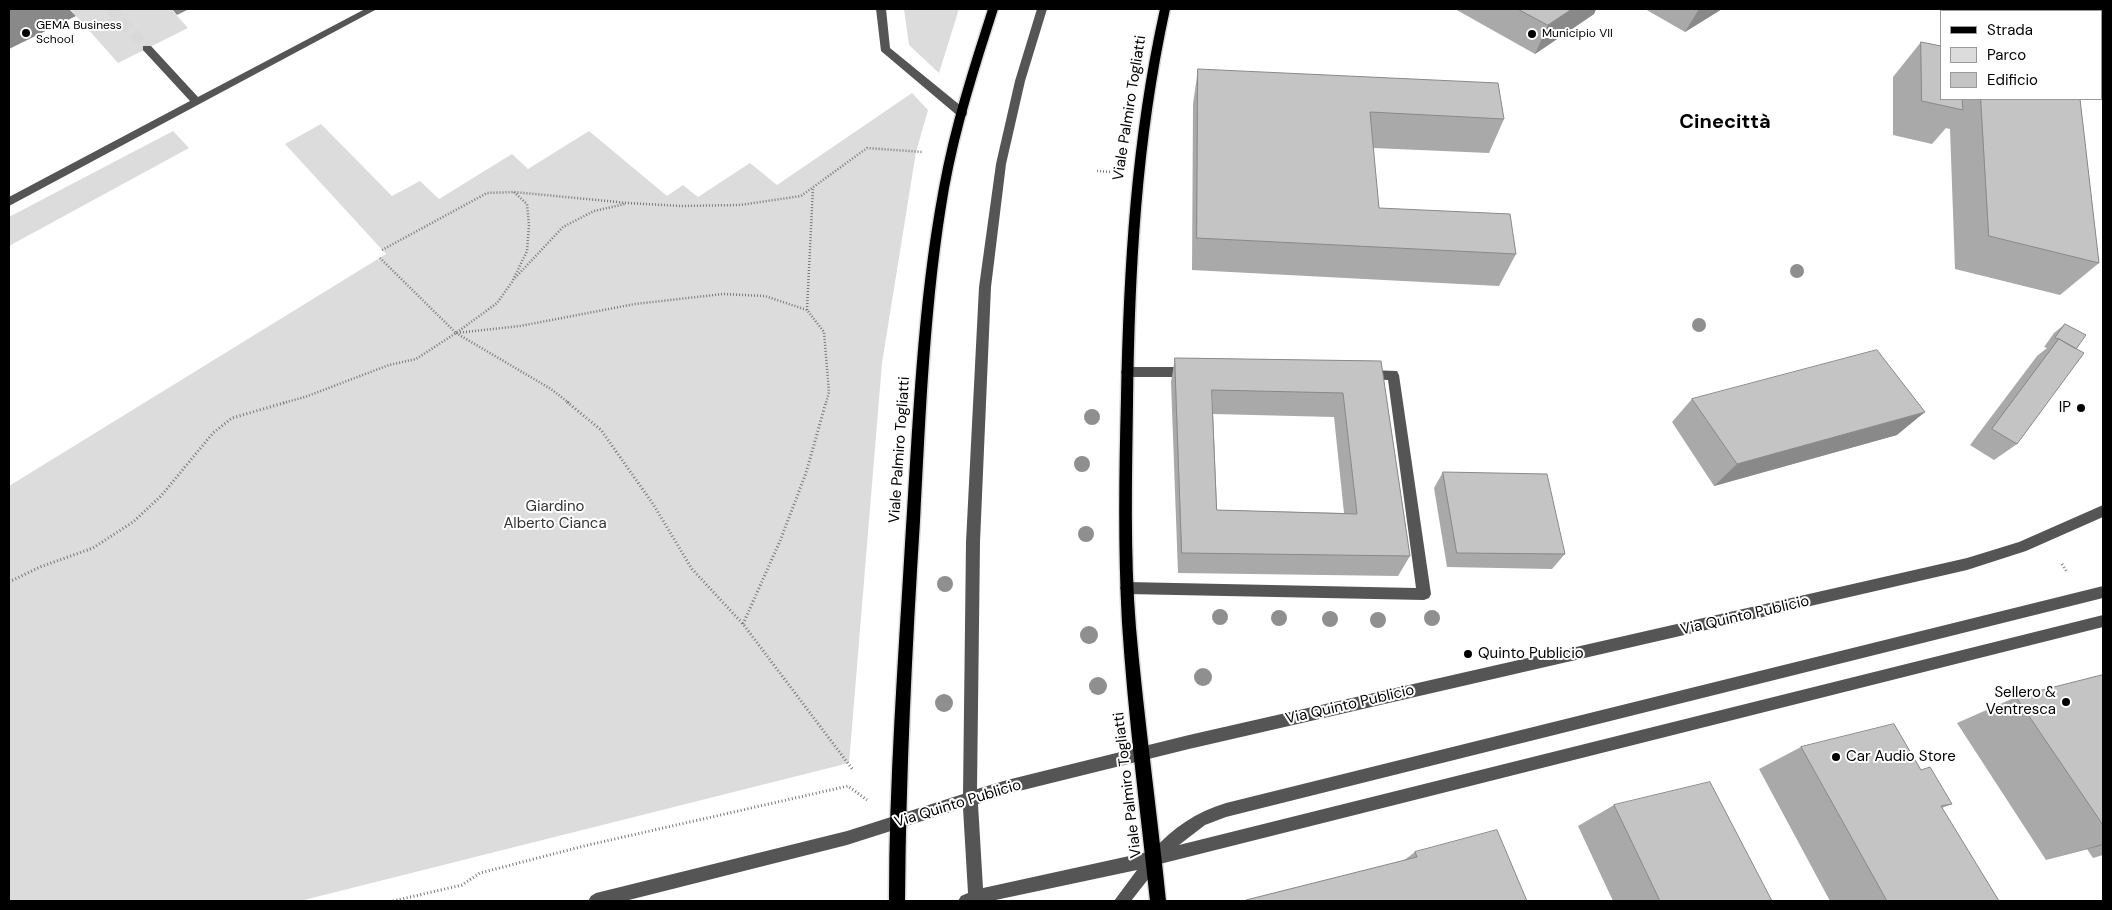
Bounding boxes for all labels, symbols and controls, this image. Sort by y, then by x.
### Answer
legend [1940,10,2102,100]
place label: GEMA Business School [36,19,122,47]
text: Strada [1987,20,2033,40]
marker: GEMA Business School [20,27,32,39]
place label: Municipio VII [1542,27,1613,41]
marker: Municipio VII [1526,28,1538,40]
street label: Viale Palmiro Togliatti [1110,34,1150,182]
text: Parco [1987,45,2026,65]
text: Edificio [1987,70,2038,90]
district label: Cinecittà [1679,111,1771,135]
street label: Viale Palmiro Togliatti [886,376,914,524]
place label: IP [2059,399,2071,417]
marker: IP [2075,402,2087,414]
park label: Giardino Alberto Cianca [503,498,607,533]
street label: Via Quinto Publicio [1679,592,1811,640]
place label: Quinto Publicio [1478,645,1584,663]
marker: Quinto Publicio [1462,648,1474,660]
street label: Via Quinto Publicio [1284,681,1416,729]
place label: Sellero & Ventresca [1986,684,2056,719]
marker: Sellero & Ventresca [2060,696,2072,708]
street label: Viale Palmiro Togliatti [1110,711,1146,859]
place label: Car Audio Store [1846,748,1956,766]
marker: Car Audio Store [1830,751,1842,763]
street label: Via Quinto Publicio [893,776,1023,832]

